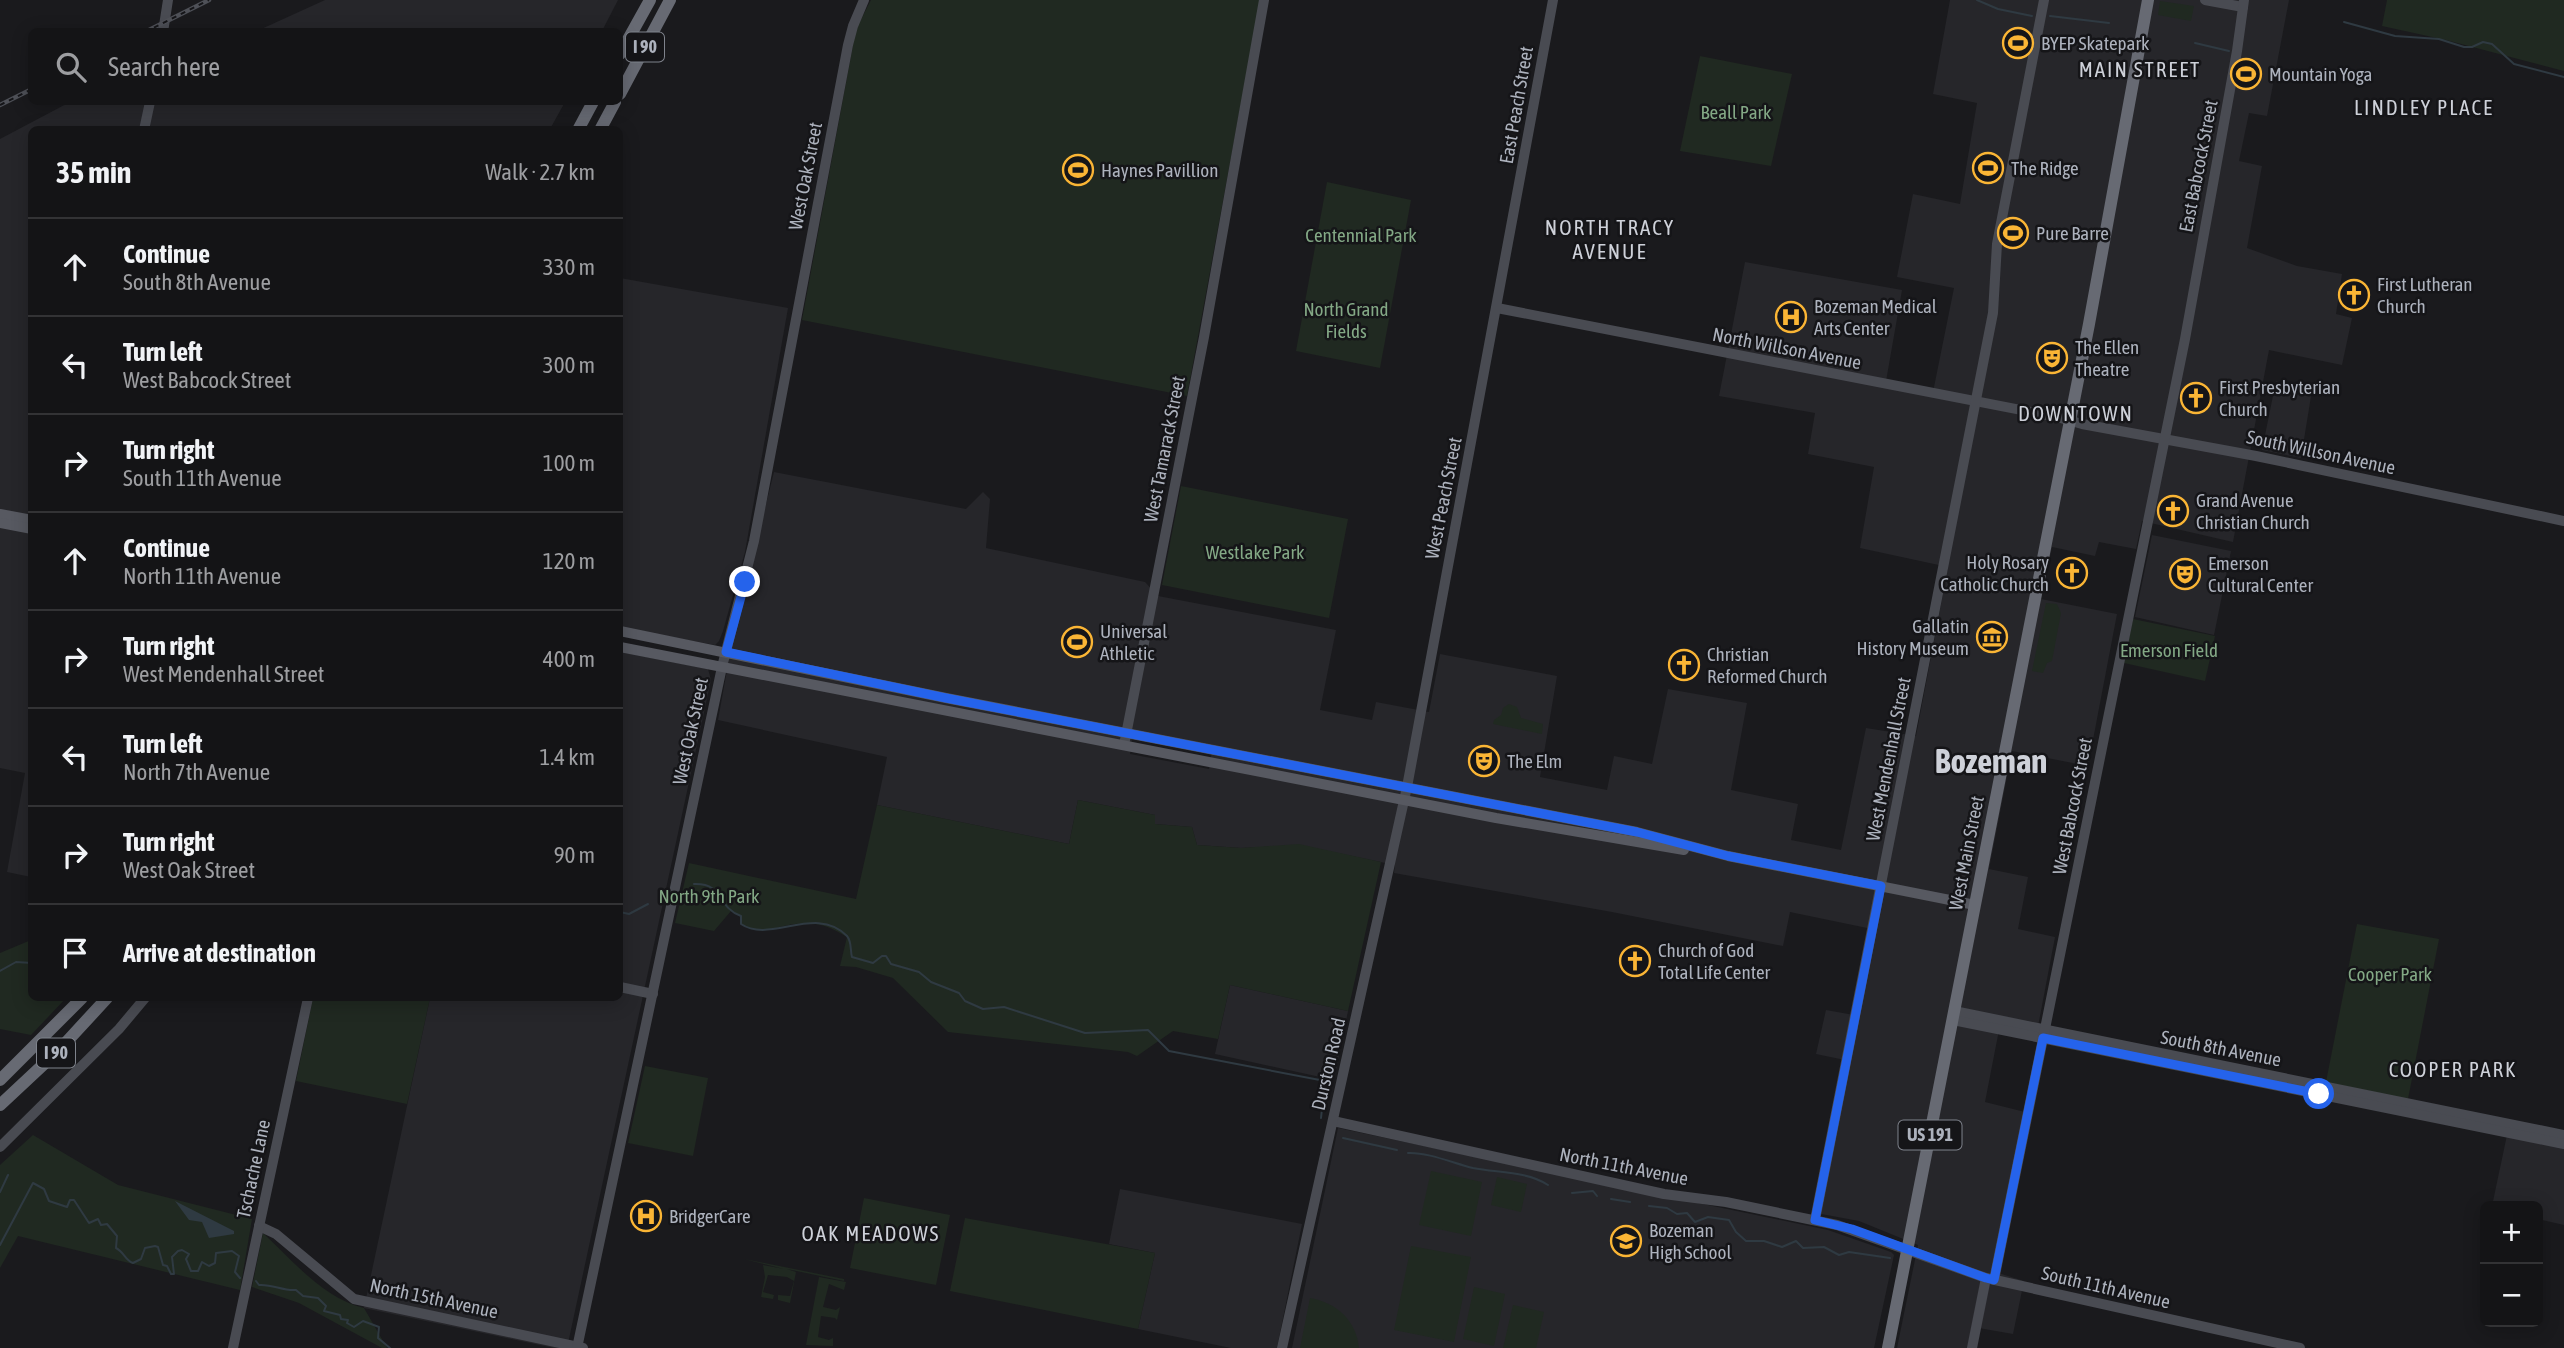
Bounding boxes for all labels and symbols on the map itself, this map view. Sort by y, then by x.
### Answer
sports icon: BYEP Skatepark [2001,26,2035,60]
road number: I 90 [626,32,664,62]
place label: BYEP Skatepark [2041,32,2150,54]
street label: East Peach Street [1495,45,1537,165]
district label: MAIN STREET [2079,57,2201,81]
sports icon: Mountain Yoga [2229,57,2263,91]
place label: Mountain Yoga [2269,63,2372,85]
district label: LINDLEY PLACE [2354,95,2494,119]
street label: East Babcock Street [2174,98,2222,234]
park label: Beall Park [1701,101,1772,123]
street label: West Oak Street [784,120,826,232]
sports icon: The Ridge [1971,151,2005,185]
sports icon: Haynes Pavillion [1061,153,1095,187]
place label: The Ridge [2011,157,2079,179]
place label: Haynes Pavillion [1101,159,1218,181]
district label: NORTH TRACY AVENUE [1545,215,1675,263]
sports icon: Pure Barre [1996,216,2030,250]
place label: Pure Barre [2036,222,2109,244]
park label: Centennial Park [1305,224,1417,246]
place label: First Lutheran Church [2377,273,2473,317]
church icon: First Lutheran Church [2337,278,2371,312]
place label: Bozeman Medical Arts Center [1814,295,1937,339]
park label: North Grand Fields [1303,298,1389,342]
hospital icon: Bozeman Medical Arts Center [1774,300,1808,334]
street label: North Willson Avenue [1711,323,1863,373]
place label: The Ellen Theatre [2075,336,2139,380]
theatre icon: The Ellen Theatre [2035,341,2069,375]
street label: West Tamarack Street [1139,374,1189,524]
place label: First Presbyterian Church [2219,376,2340,420]
church icon: First Presbyterian Church [2179,381,2213,415]
district label: DOWNTOWN [2018,401,2134,425]
street label: South Willson Avenue [2245,425,2397,479]
street label: West Peach Street [1420,435,1466,561]
place label: Grand Avenue Christian Church [2196,489,2310,533]
church icon: Grand Avenue Christian Church [2156,494,2190,528]
park label: Westlake Park [1206,541,1305,563]
place label: Holy Rosary Catholic Church [1940,551,2049,595]
place label: Emerson Cultural Center [2208,552,2313,596]
church icon: Holy Rosary Catholic Church [2055,556,2089,590]
theatre icon: Emerson Cultural Center [2168,557,2202,591]
route end [729,566,760,597]
place label: Gallatin History Museum [1857,615,1969,659]
place label: Universal Athletic [1100,620,1167,664]
museum icon: Gallatin History Museum [1975,620,2009,654]
sports icon: Universal Athletic [1060,625,1094,659]
park label: Emerson Field [2120,639,2218,661]
place label: Christian Reformed Church [1707,643,1828,687]
church icon: Christian Reformed Church [1667,648,1701,682]
street label: West Oak Street [668,675,712,787]
street label: West Mendenhall Street [1861,675,1915,843]
street label: West Babcock Street [2048,736,2096,876]
district label: Bozeman [1935,742,2047,780]
theatre icon: The Elm [1467,744,1501,778]
place label: The Elm [1507,750,1562,772]
street label: West Main Street [1944,794,1988,912]
park label: North 9th Park [659,885,760,907]
place label: Church of God Total Life Center [1658,939,1771,983]
church icon: Church of God Total Life Center [1618,944,1652,978]
park label: Cooper Park [2348,963,2433,985]
street label: Durston Road [1307,1016,1349,1112]
street label: South 8th Avenue [2159,1026,2283,1070]
road number: I 90 [37,1038,75,1068]
district label: COOPER PARK [2389,1057,2517,1081]
route start [2303,1078,2334,1109]
street label: Tschache Lane [232,1118,274,1220]
road number: US 191 [1898,1120,1962,1150]
street label: North 11th Avenue [1558,1143,1690,1189]
hospital icon: BridgerCare [629,1199,663,1233]
place label: BridgerCare [669,1205,751,1227]
place label: Bozeman High School [1649,1219,1732,1263]
district label: OAK MEADOWS [802,1221,940,1245]
school or university icon: Bozeman High School [1609,1224,1643,1258]
street label: South 11th Avenue [2040,1262,2172,1312]
street label: North 15th Avenue [368,1274,500,1322]

